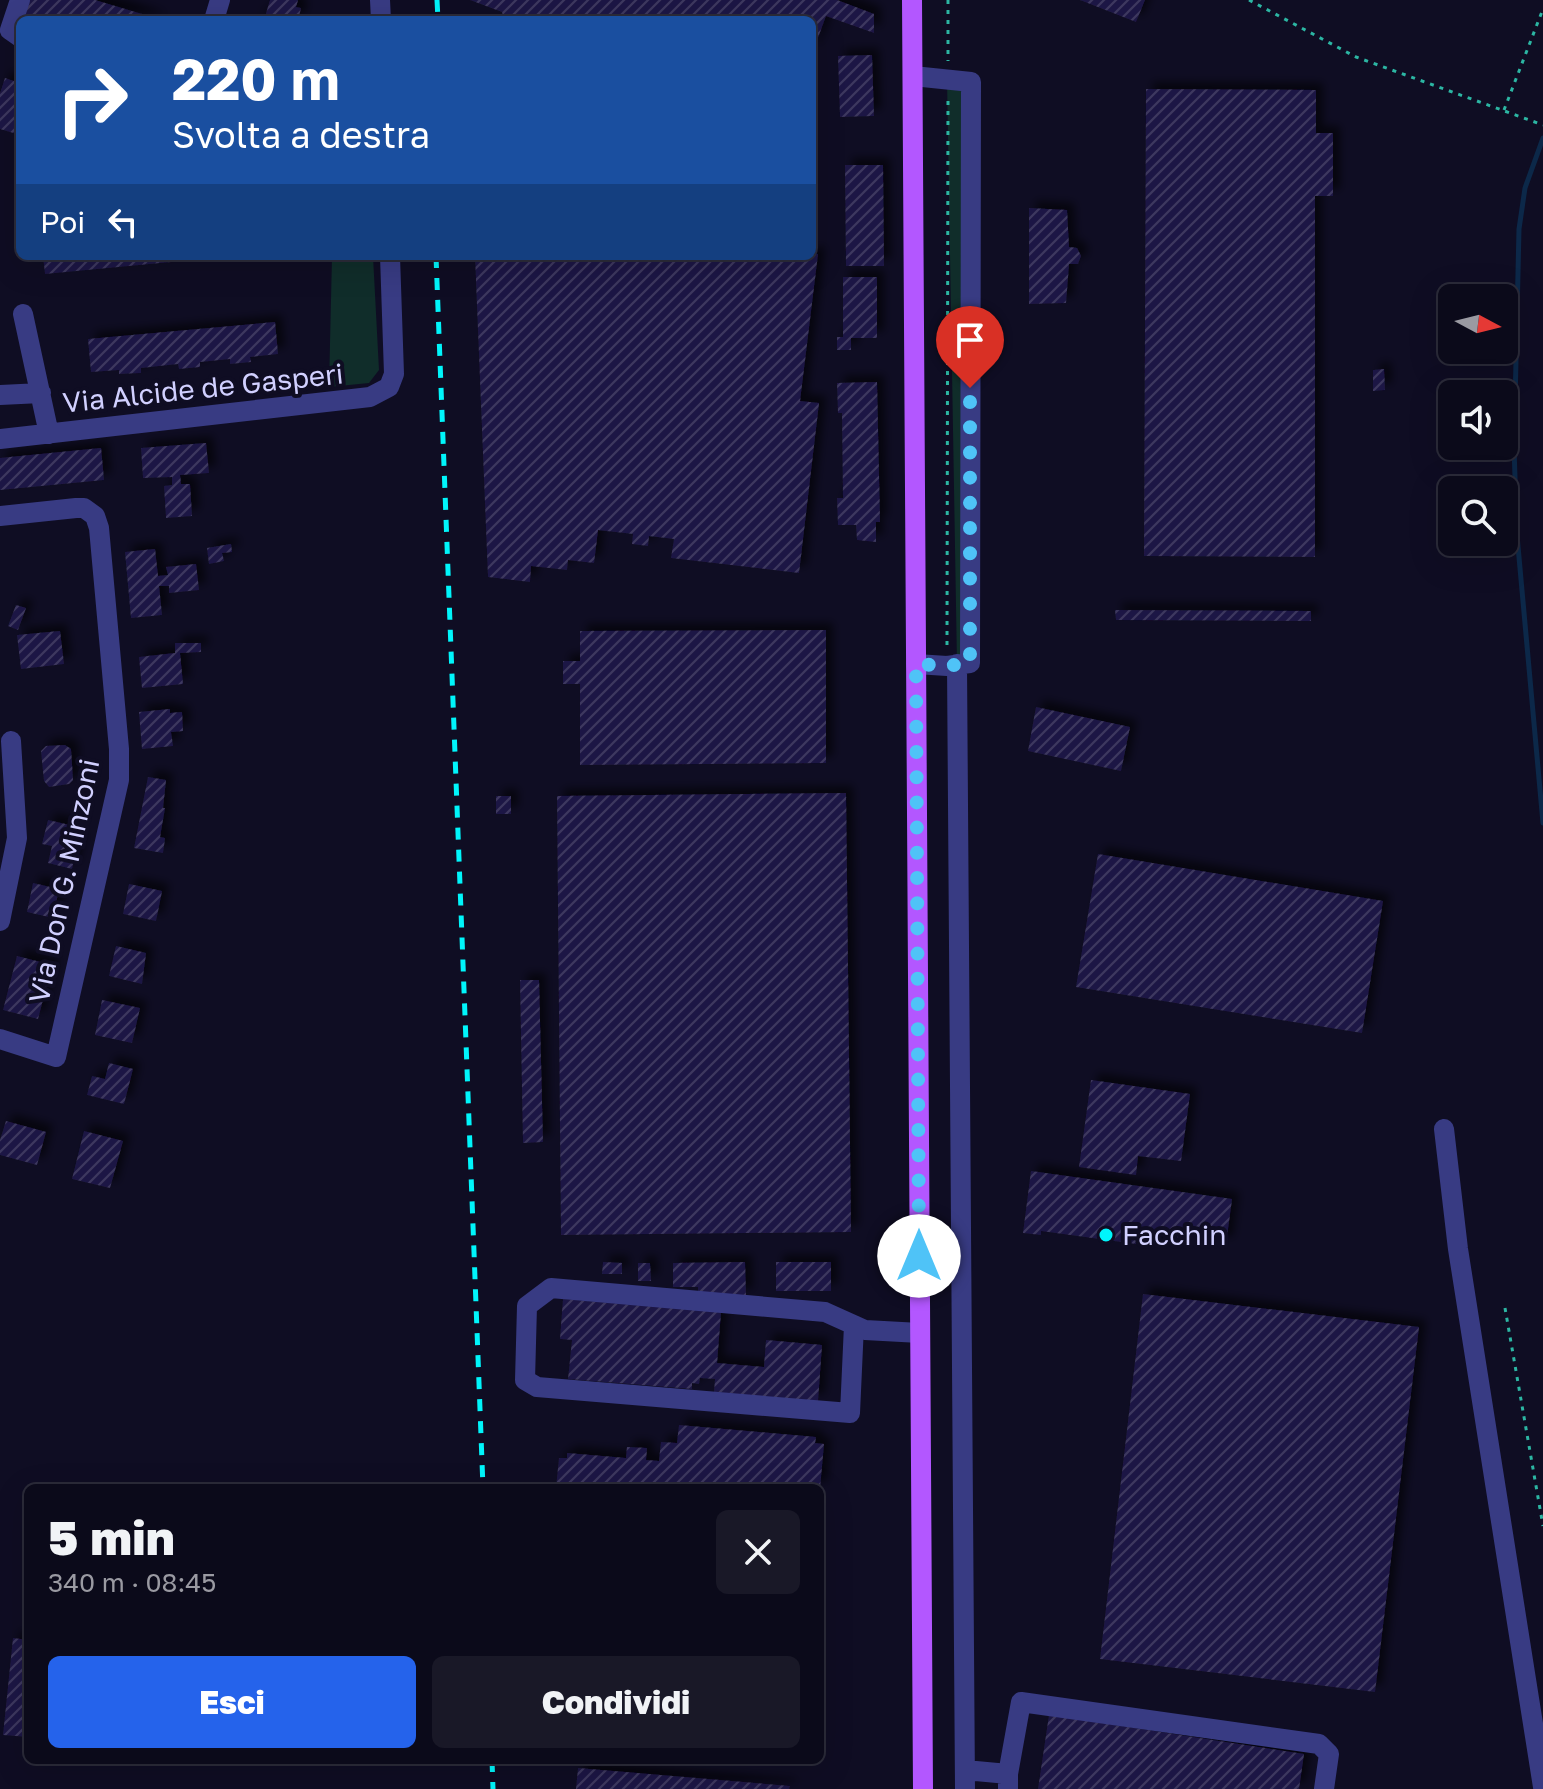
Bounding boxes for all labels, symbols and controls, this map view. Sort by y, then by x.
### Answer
text: 220 m [172,45,340,112]
icon: right [40,48,144,152]
text: Svolta a destra [172,113,430,156]
icon: left [101,200,145,244]
text: Poi [40,204,85,240]
north arrow [1438,284,1518,364]
map controls [1438,284,1518,556]
pin [936,306,1004,388]
icon: arrive [948,318,992,362]
street label: Via Alcide de Gasperi [61,356,345,419]
button: sound [1438,380,1518,460]
button: search [1438,476,1518,556]
street label: Via Don G. Minzoni [21,756,106,1006]
position arrow [877,1214,961,1298]
place label: Facchin [1122,1218,1226,1251]
marker: Facchin [1097,1226,1115,1244]
text: 5 min [48,1508,175,1566]
button: close [716,1510,800,1594]
text: 340 m · 08:45 [48,1567,216,1598]
button: Esci [48,1656,416,1748]
button: Condividi [432,1656,800,1748]

